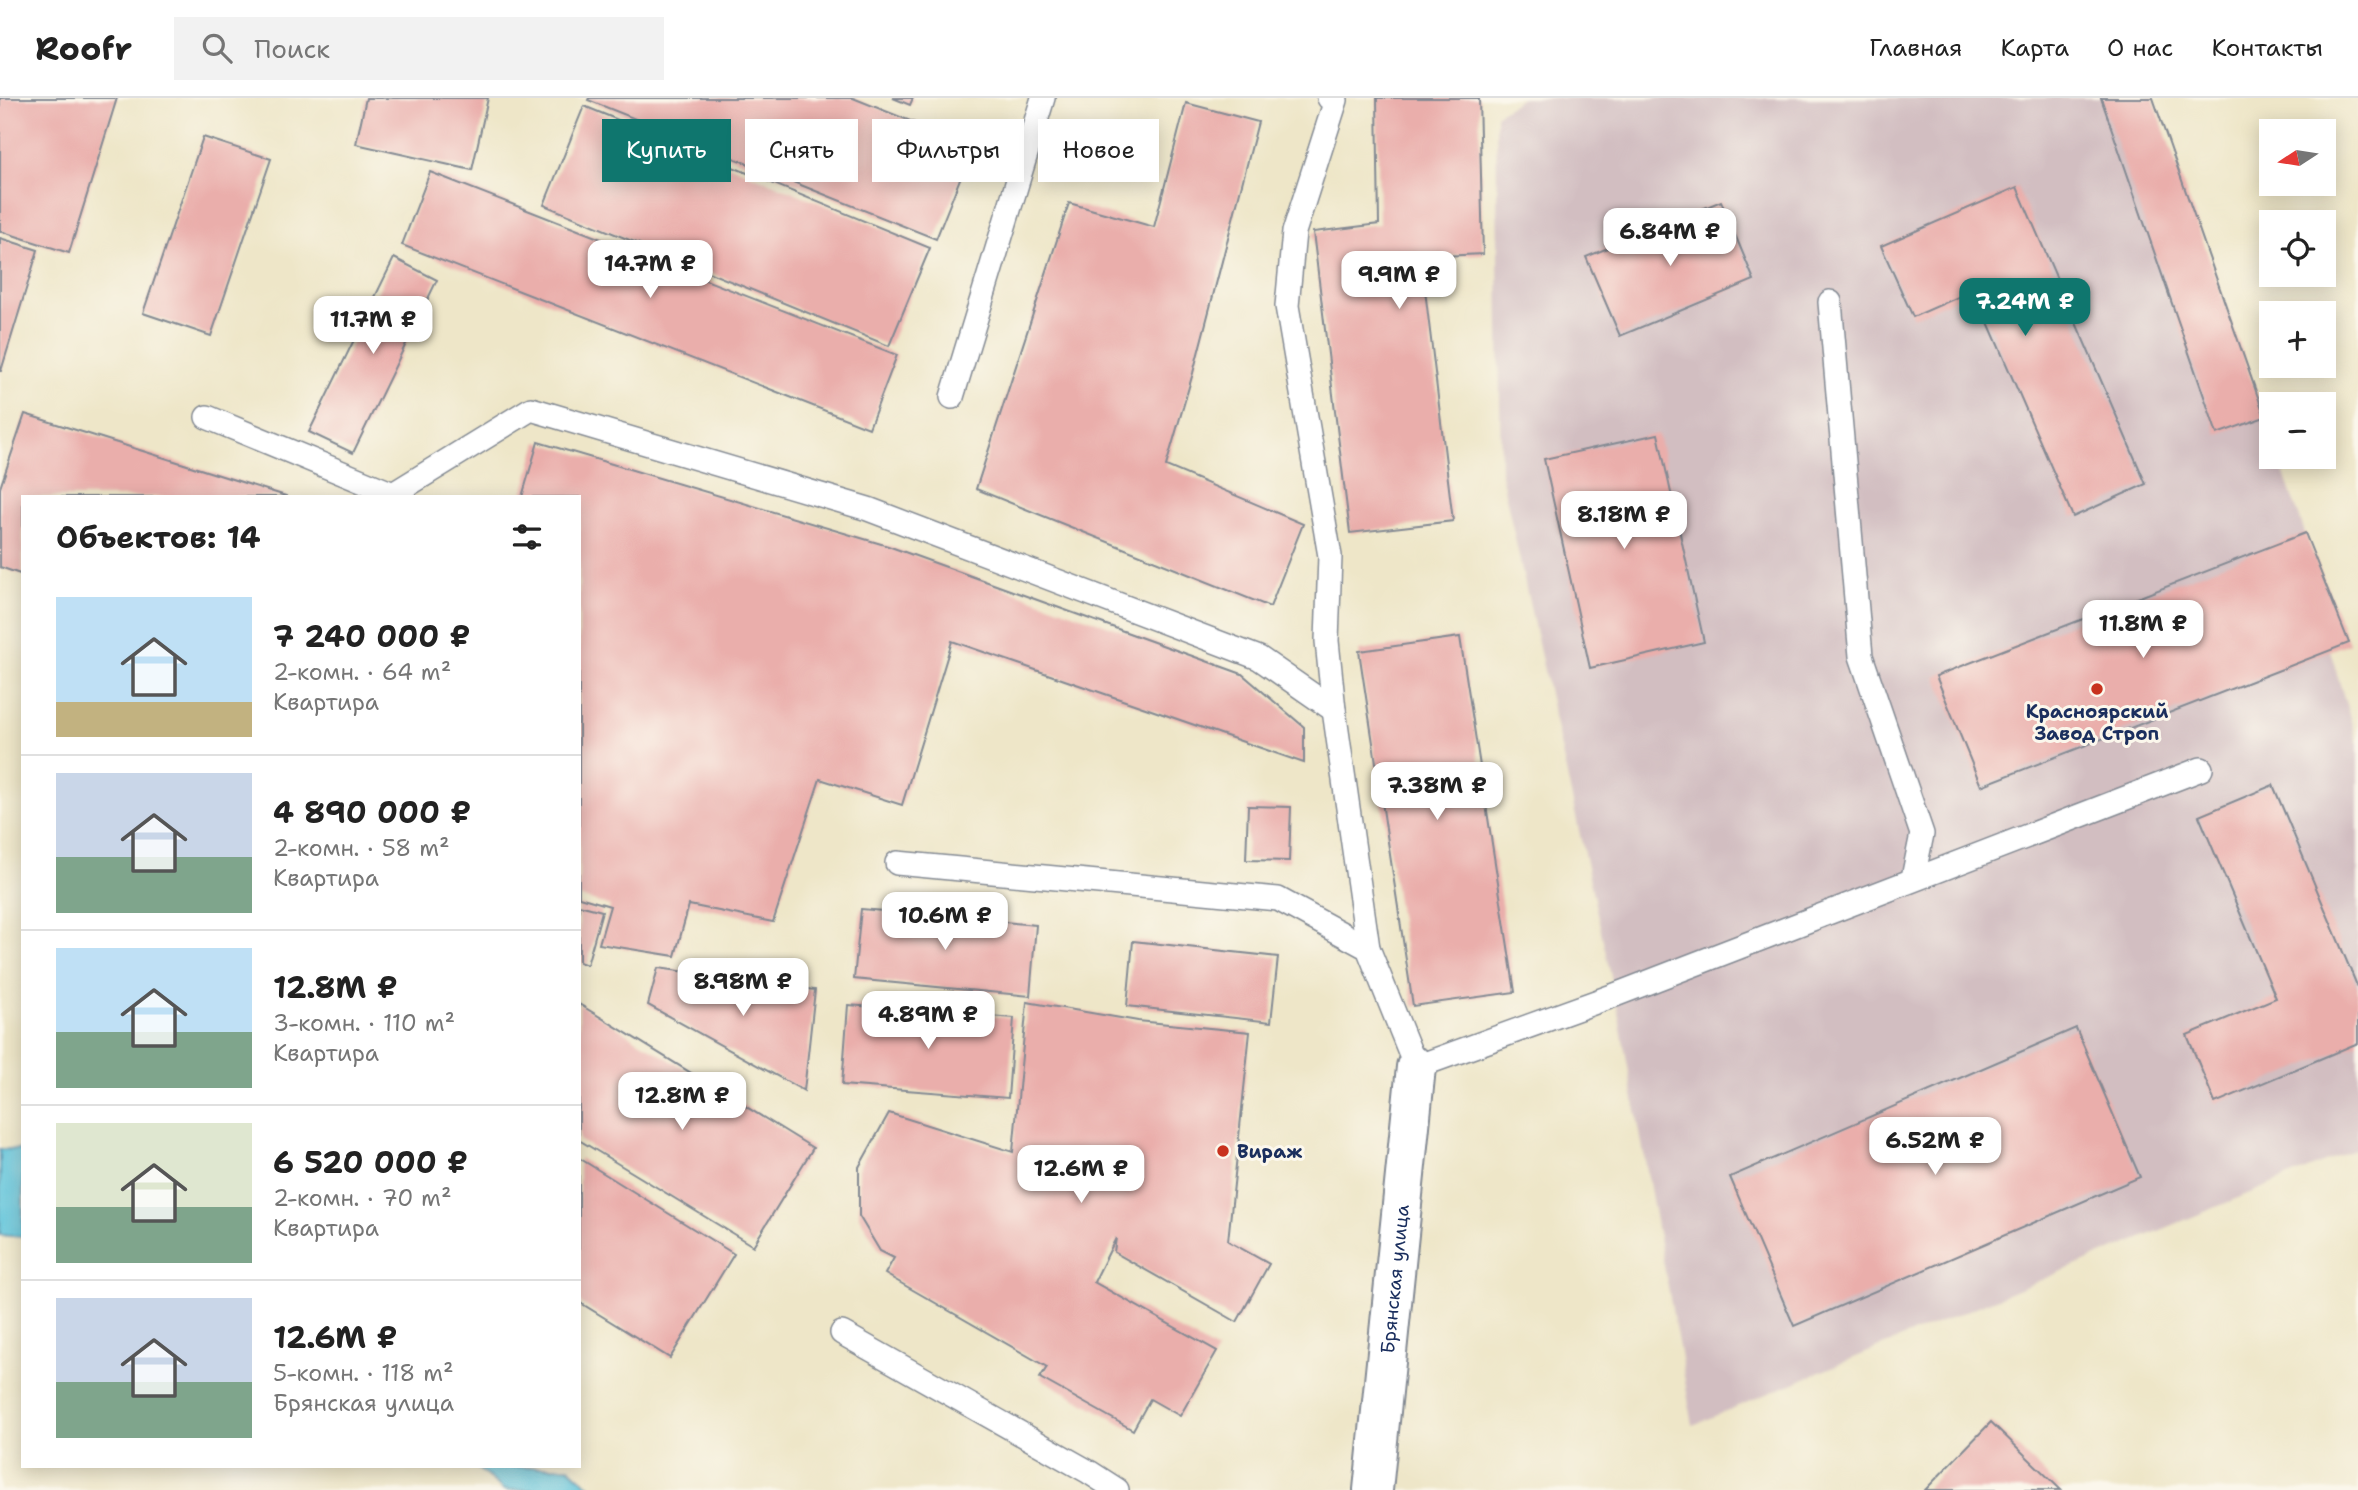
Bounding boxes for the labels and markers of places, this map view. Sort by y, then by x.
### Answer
pin: 6.84M ₽ [1605,208,1735,268]
pin: 14.7M ₽ [585,240,715,300]
pin: 9.9M ₽ [1342,252,1456,311]
pin: 7.24M ₽ [1960,278,2090,338]
pin: 11.7M ₽ [308,296,438,356]
pin: 8.18M ₽ [1559,491,1689,551]
pin: 11.8M ₽ [2078,601,2208,660]
marker: Красноярский Завод Строп [2089,681,2105,697]
place label: Красноярский Завод Строп [2026,699,2168,746]
pin: 7.38M ₽ [1372,762,1502,822]
pin: 10.6M ₽ [880,892,1010,952]
pin: 8.98M ₽ [678,958,808,1018]
pin: 4.89M ₽ [863,992,993,1051]
pin: 12.8M ₽ [617,1072,747,1132]
pin: 6.52M ₽ [1870,1118,2000,1177]
place label: Вираж [1237,1139,1302,1164]
marker: Вираж [1215,1143,1231,1159]
pin: 12.6M ₽ [1016,1146,1146,1205]

